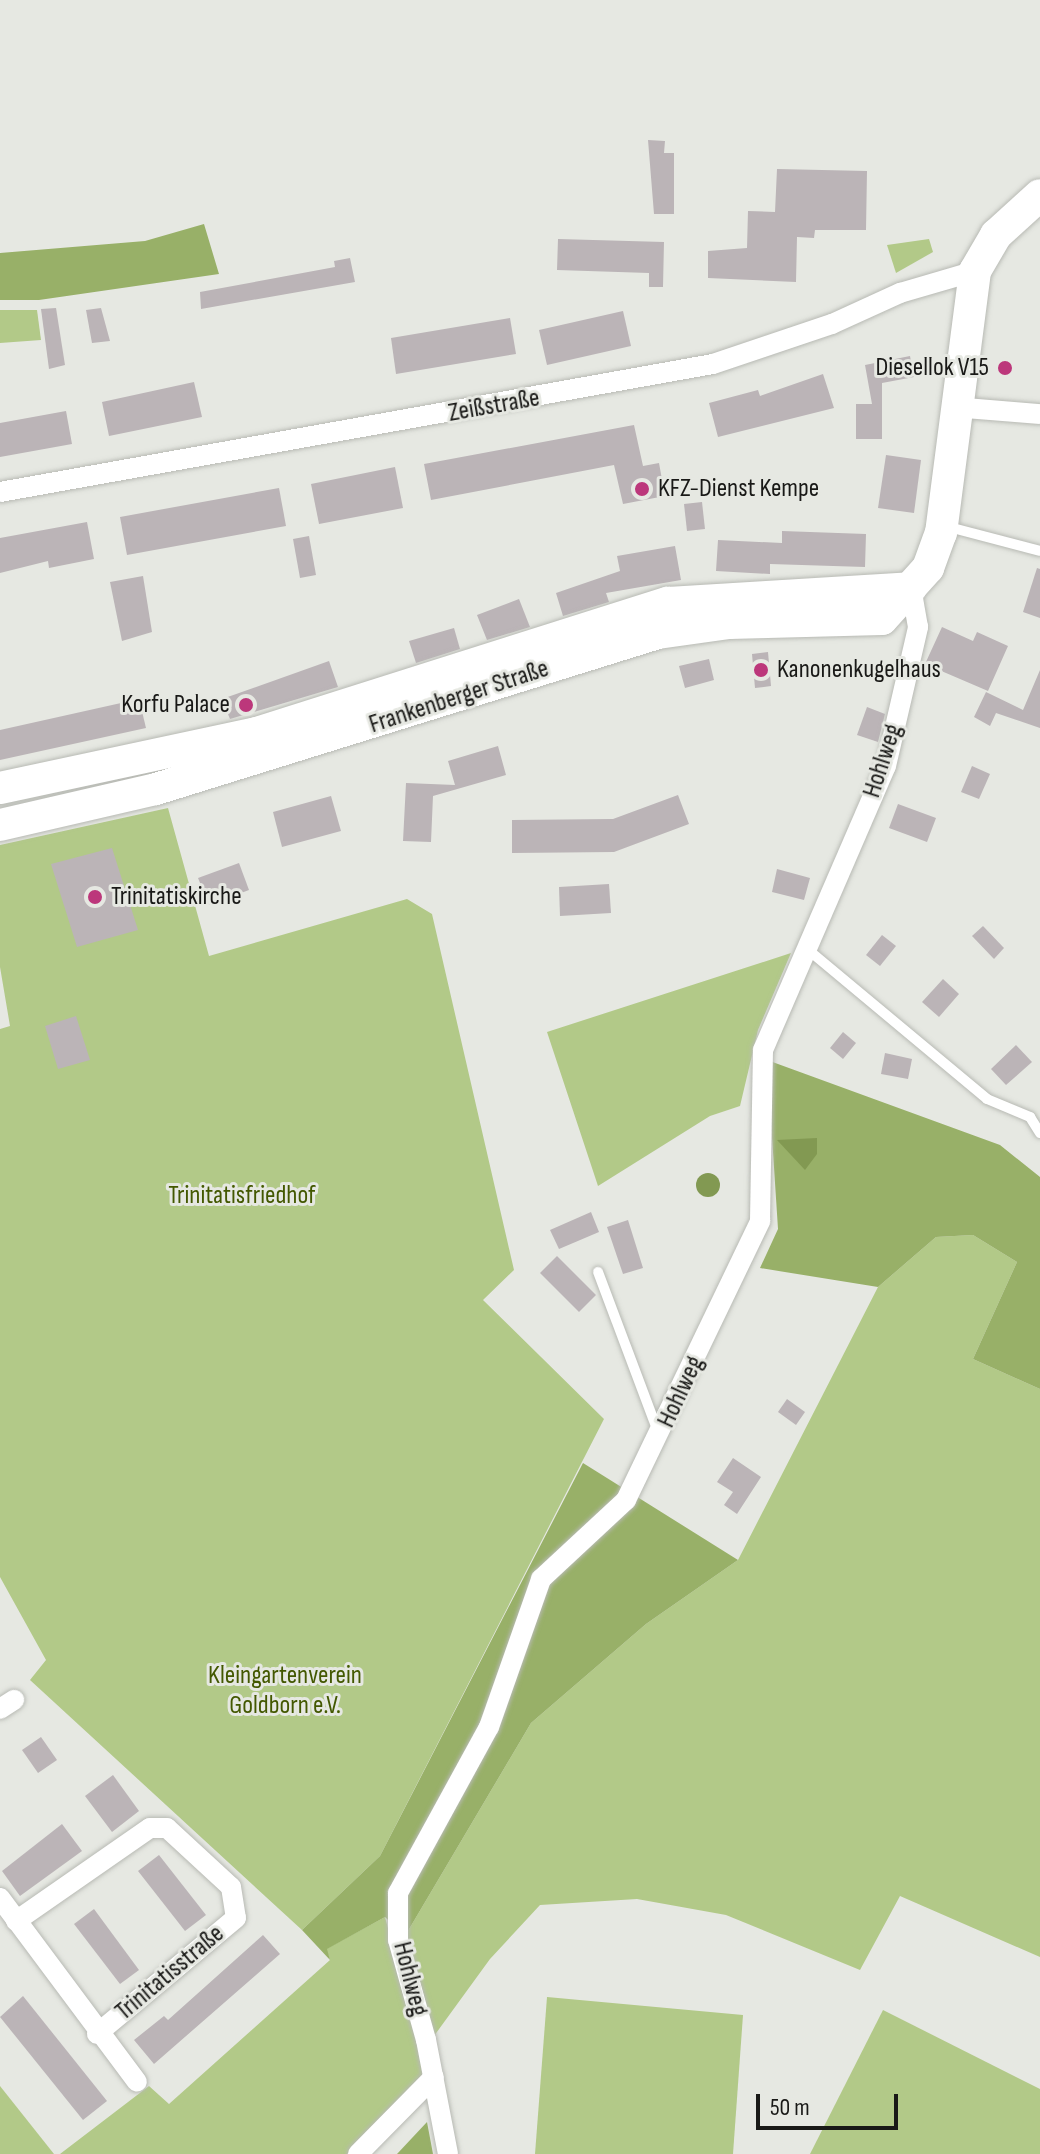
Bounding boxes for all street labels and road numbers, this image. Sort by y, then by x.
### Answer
street label: Zeißstraße [446,383,542,429]
street label: Frankenberger Straße [365,653,553,741]
street label: Hohlweg [857,720,909,802]
street label: Hohlweg [651,1351,711,1433]
street label: Trinitatisstraße [109,1919,231,2027]
street label: Hohlweg [386,1939,434,2019]

